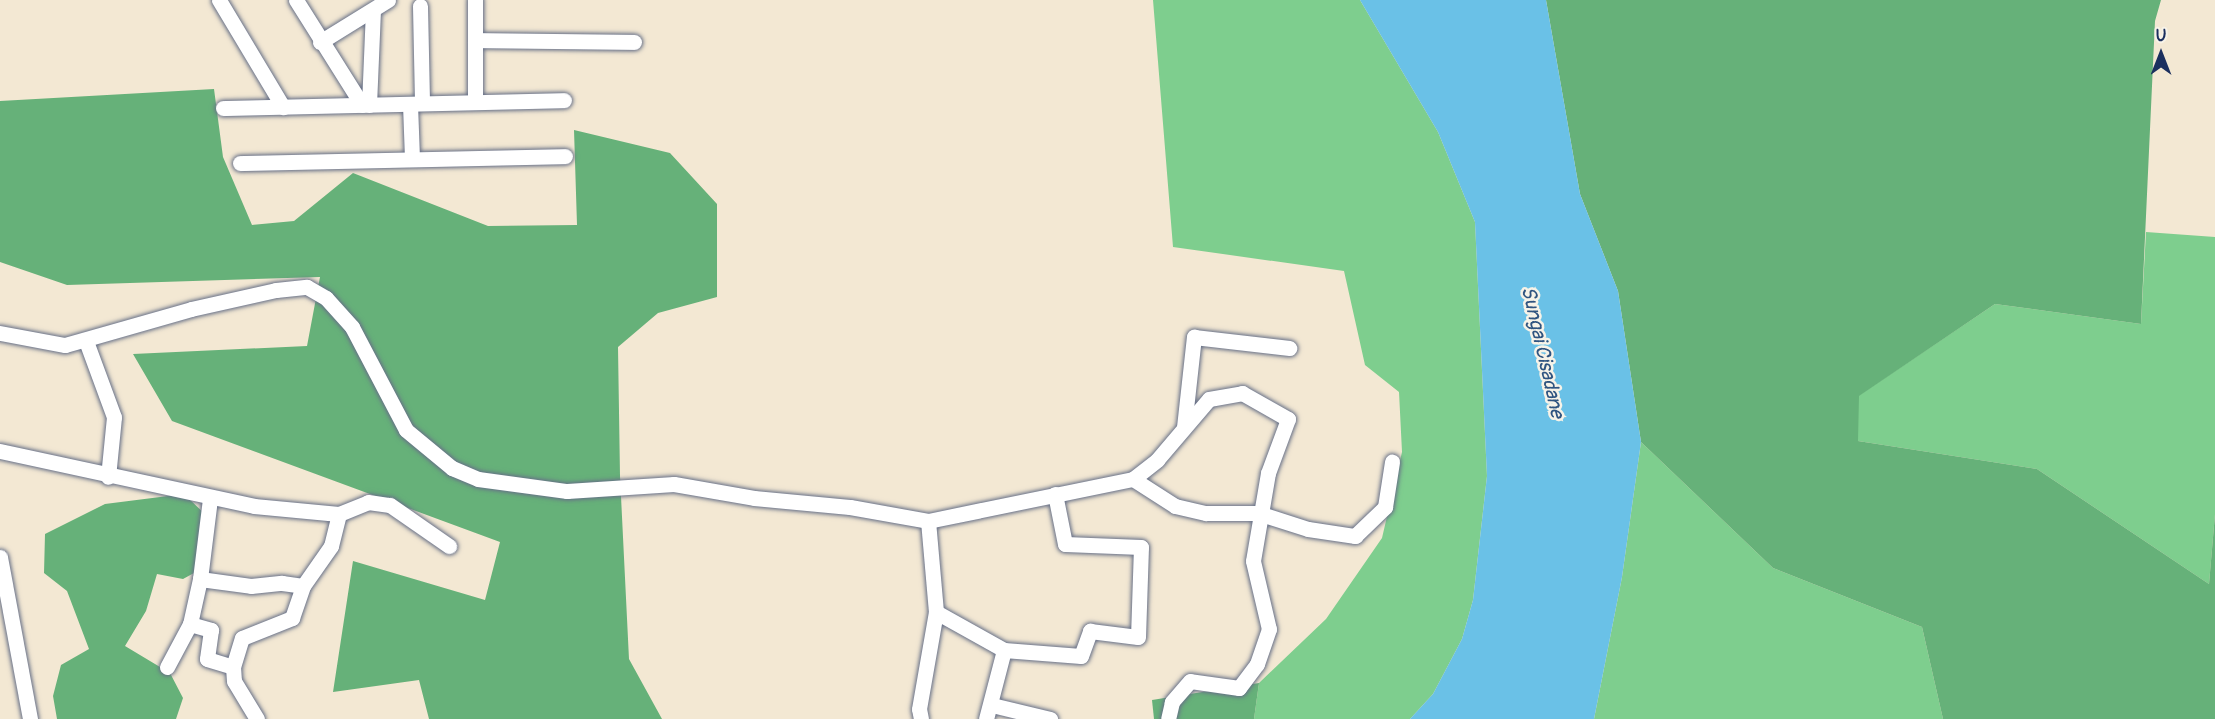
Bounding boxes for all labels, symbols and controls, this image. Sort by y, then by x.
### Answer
north arrow [2131,24,2191,84]
text: U [2156,26,2166,46]
water label: Sungai Cisadane [1516,284,1570,420]

